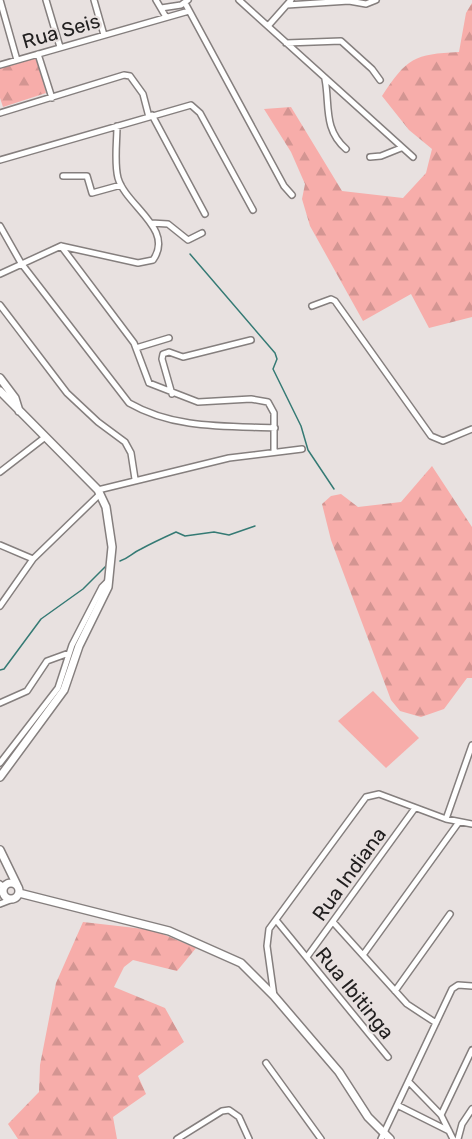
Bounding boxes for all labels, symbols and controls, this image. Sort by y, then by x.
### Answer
street label: Rua Seis [19,8,103,54]
street label: Rua Indiana [307,823,391,925]
street label: Rua Ibitinga [311,942,399,1044]

